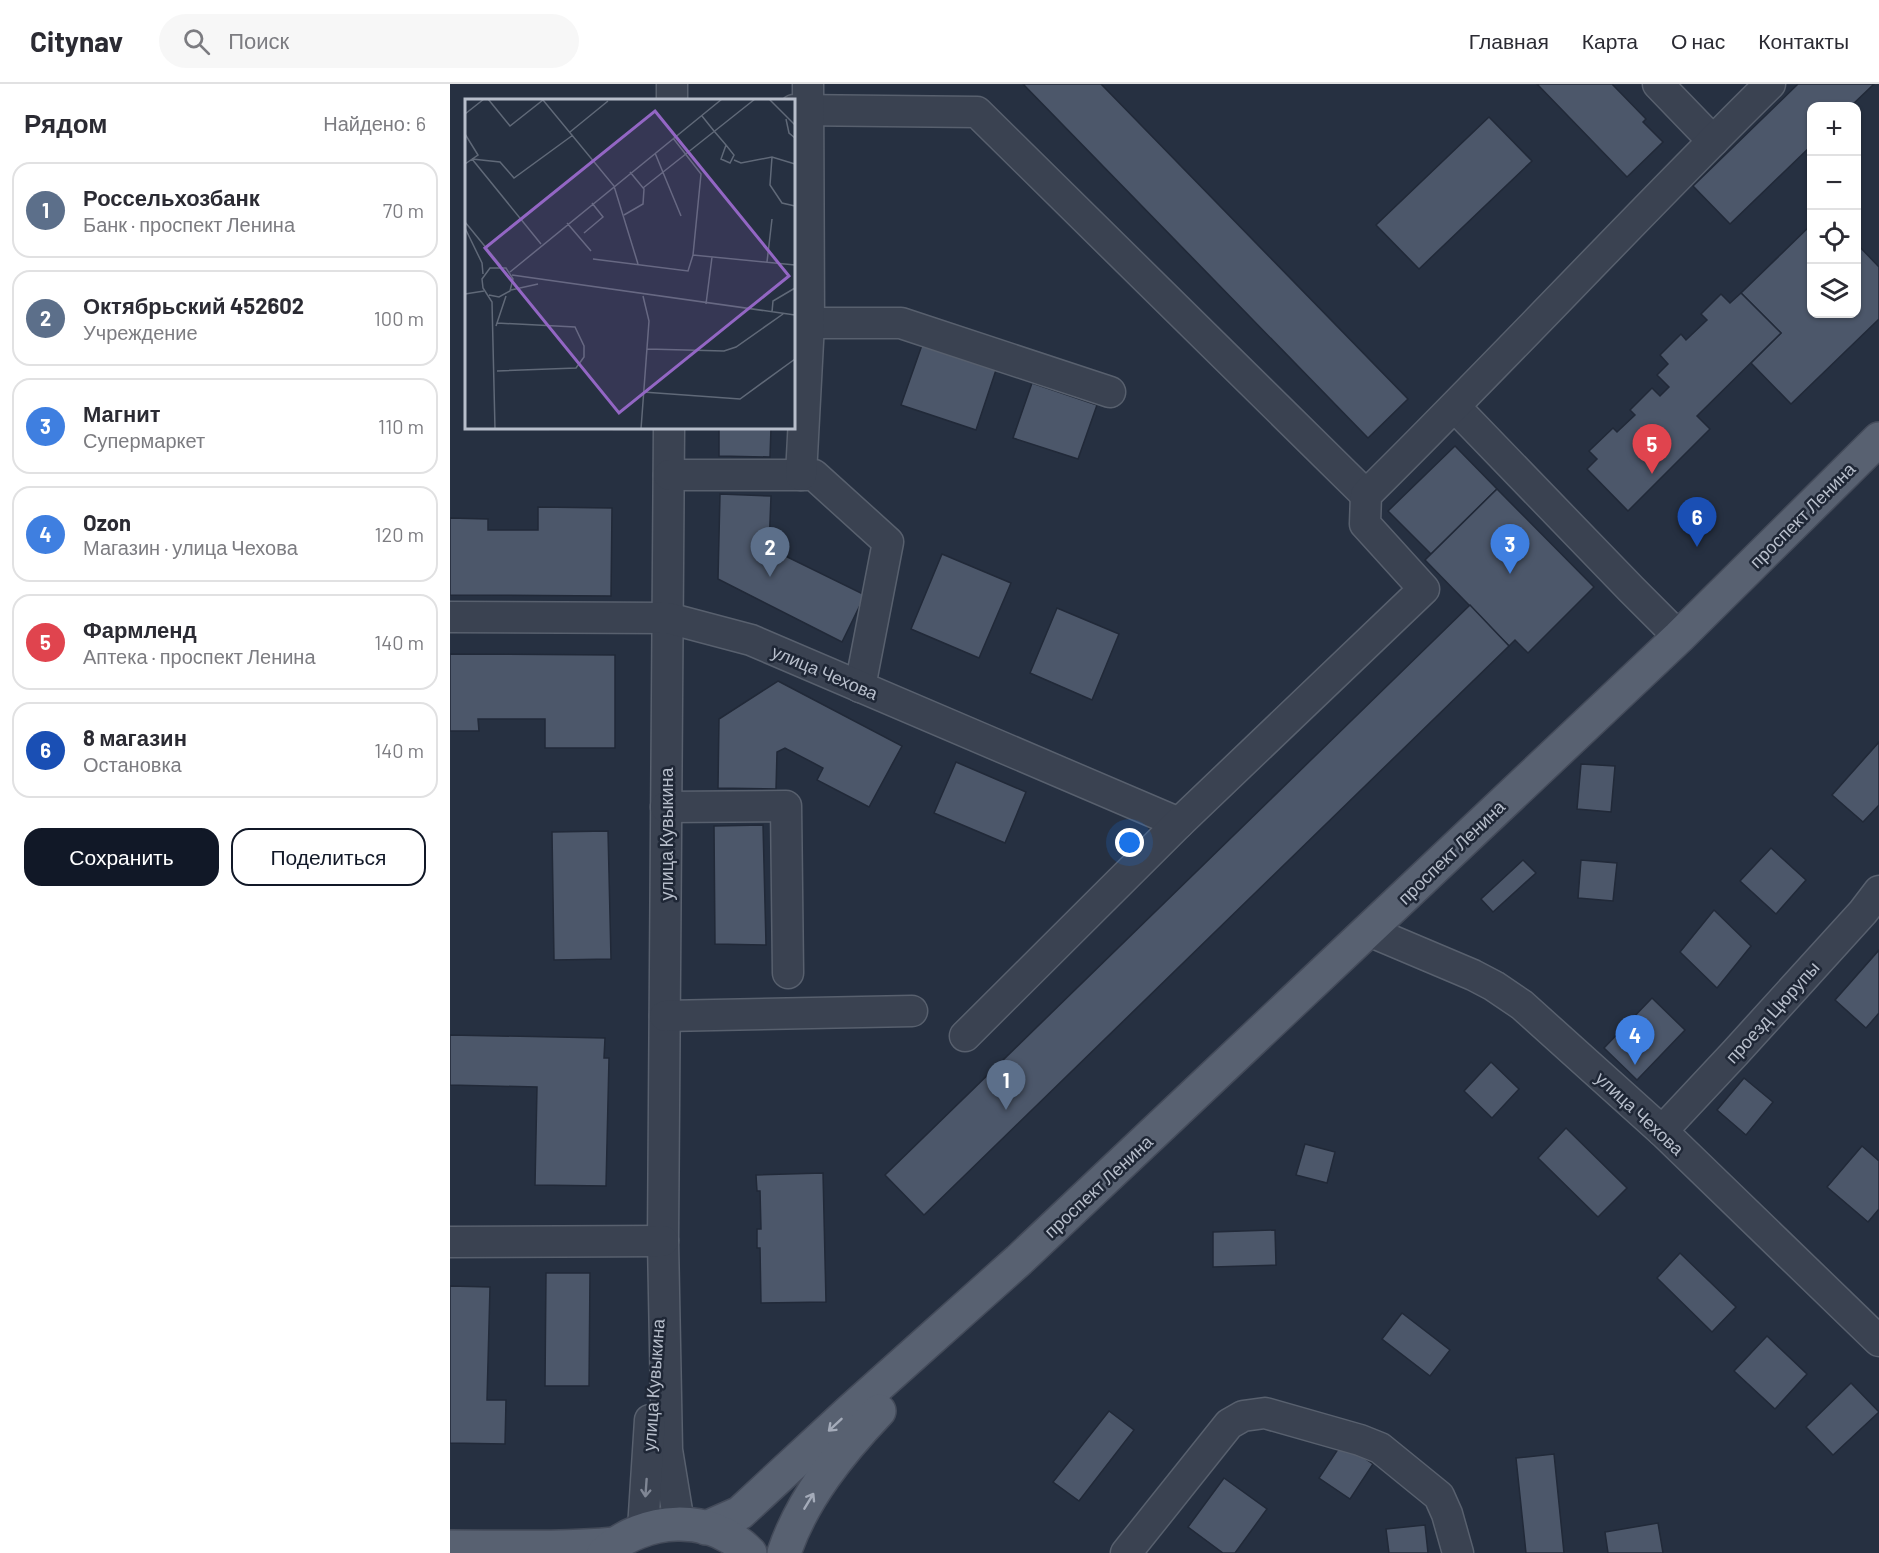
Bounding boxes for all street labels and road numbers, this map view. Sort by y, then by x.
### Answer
street label: проспект Ленина [1745,457,1860,572]
street label: улица Чехова [769,640,882,705]
street label: улица Кувыкина [655,767,677,900]
street label: проспект Ленина [1393,795,1510,909]
street label: проезд Цюрупы [1720,956,1824,1068]
street label: улица Чехова [1591,1066,1690,1160]
street label: проспект Ленина [1039,1129,1157,1242]
street label: улица Кувыкина [637,1317,669,1452]

